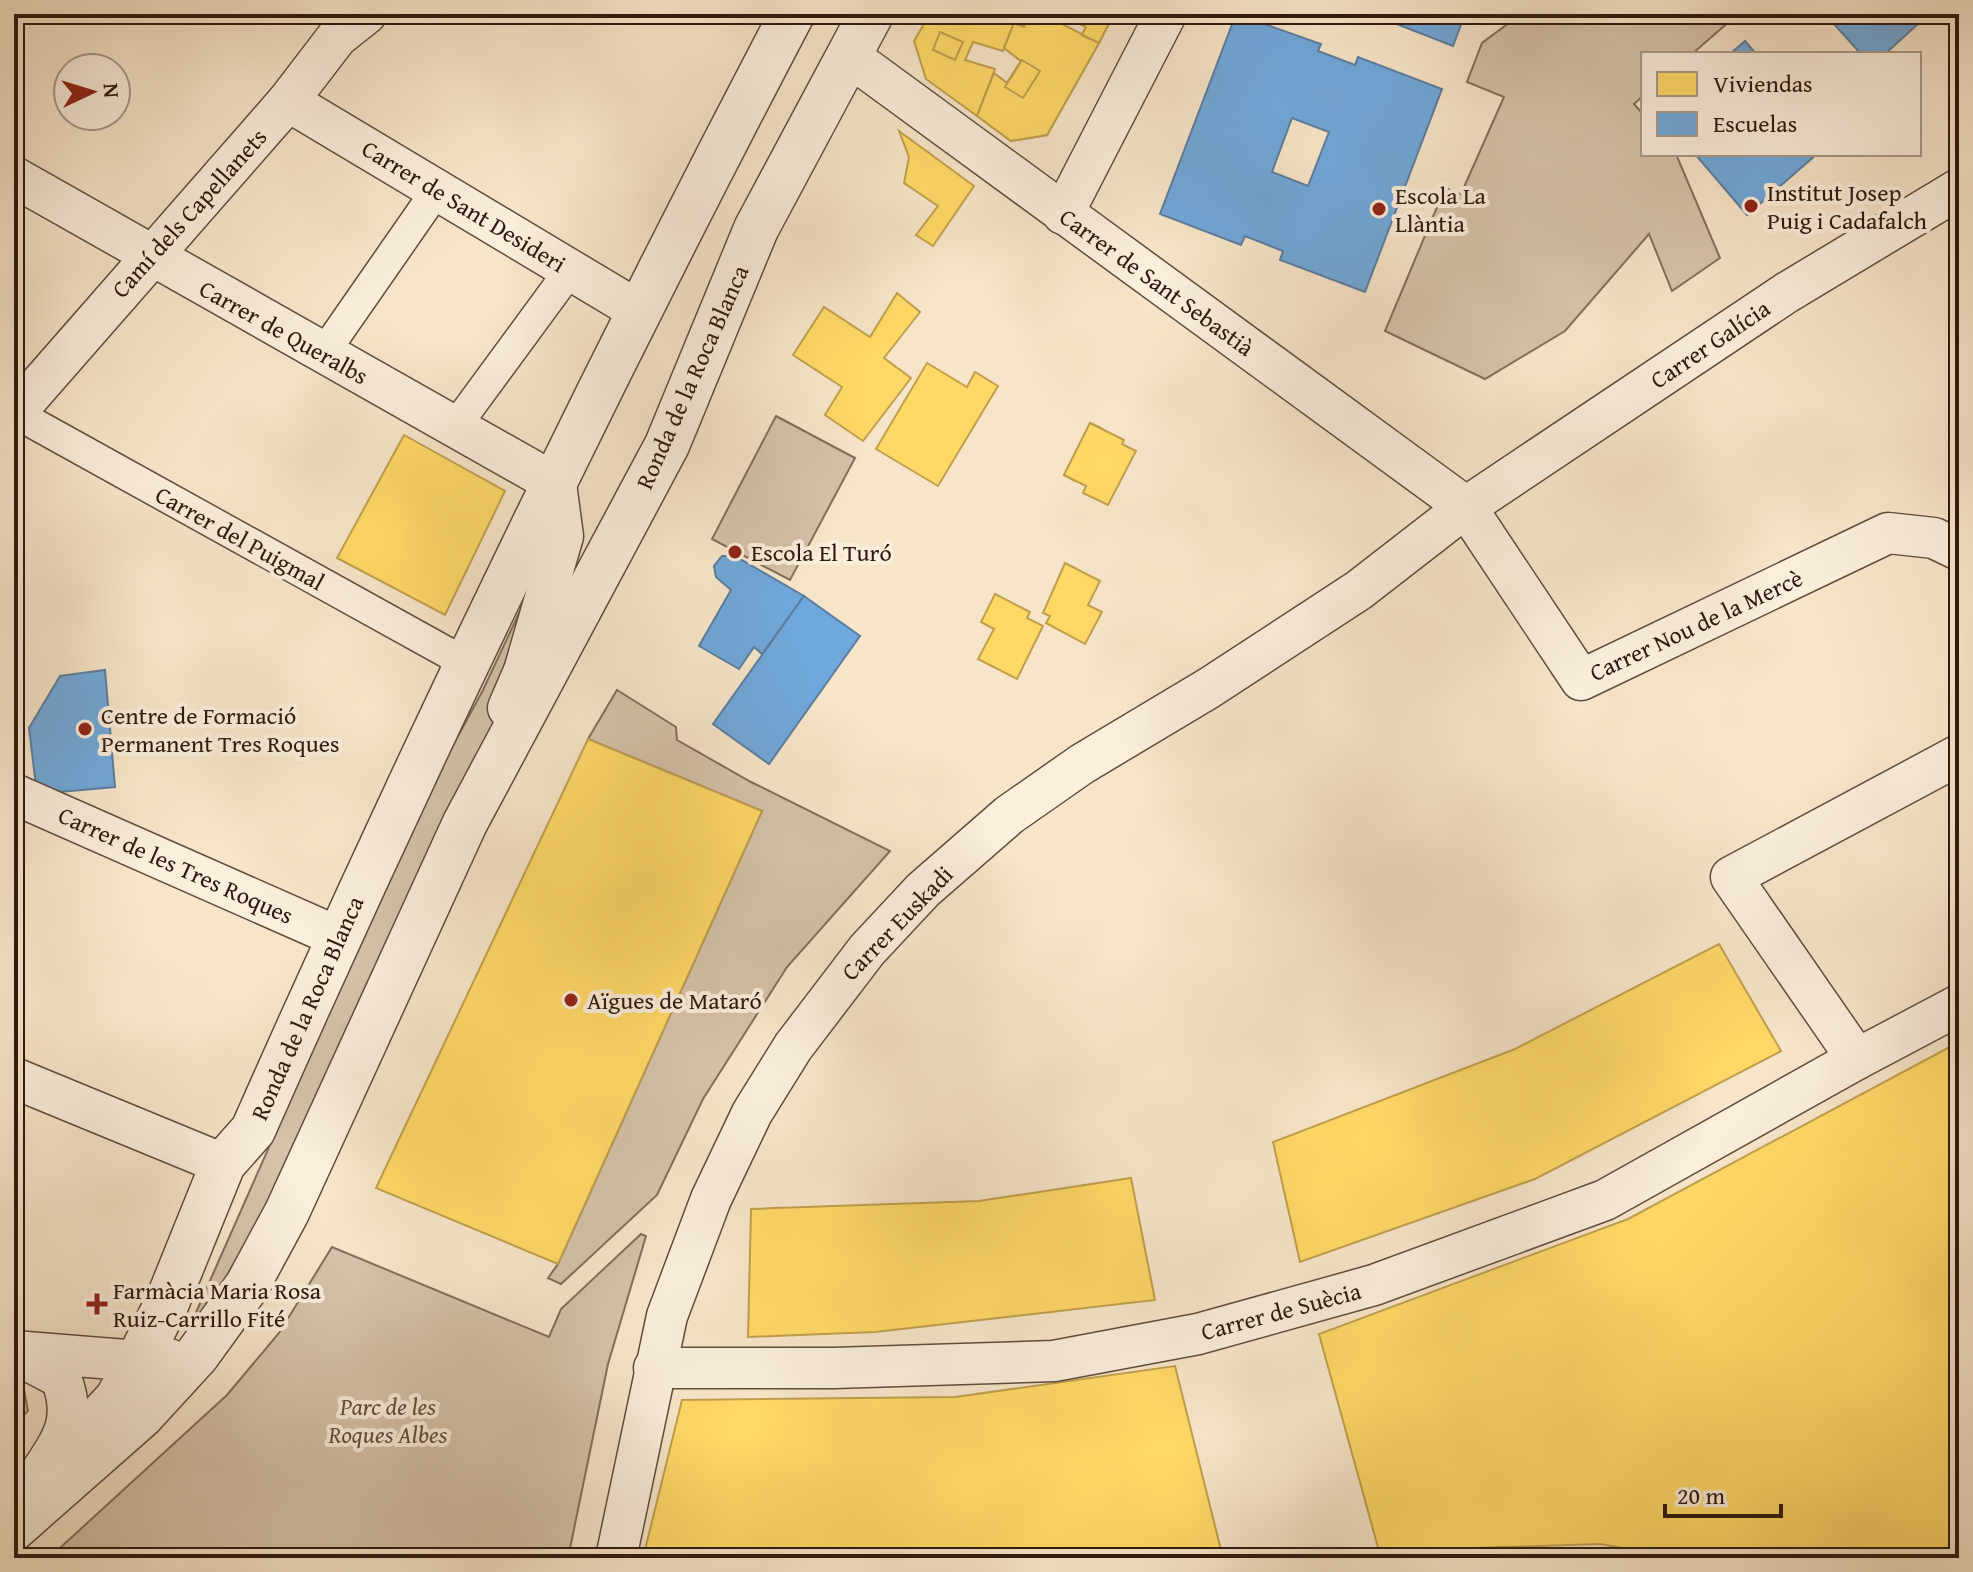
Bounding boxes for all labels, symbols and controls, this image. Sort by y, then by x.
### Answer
north arrow [52,52,132,132]
legend [1641,52,1921,156]
text: Viviendas [1713,66,1813,101]
text: N [95,82,128,99]
text: Escuelas [1713,106,1797,141]
street label: Camí dels Capellanets [103,120,275,306]
street label: Carrer de Sant Desideri [355,131,573,281]
place label: Institut Josep Puig i Cadafalch [1767,175,1927,238]
place label: Escola La Llàntia [1395,178,1487,241]
marker: Institut Josep Puig i Cadafalch [1742,197,1760,215]
street label: Carrer de Sant Sebastià [1053,199,1262,365]
marker: Escola La Llàntia [1370,200,1388,218]
street label: Ronda de la Roca Blanca [627,259,758,495]
street label: Carrer de Queralbs [193,271,375,393]
street label: Carrer Galícia [1643,291,1778,397]
street label: Carrer del Puigmal [149,477,331,599]
place label: Escola El Turó [751,535,892,570]
marker: Escola El Turó [726,543,744,561]
street label: Carrer Nou de la Mercè [1584,560,1808,690]
place label: Centre de Formació Permanent Tres Roques [101,698,340,761]
marker: Centre de Formació Permanent Tres Roques [76,720,94,738]
street label: Carrer de les Tres Roques [53,797,299,933]
street label: Carrer Euskadi [833,857,961,988]
street label: Ronda de la Roca Blanca [242,890,373,1126]
place label: Aïgues de Mataró [587,983,762,1018]
marker: Aïgues de Mataró [562,991,580,1009]
place label: Farmàcia Maria Rosa Ruiz-Carrillo Fité [113,1273,322,1336]
street label: Carrer de Suècia [1197,1273,1366,1349]
marker: Farmàcia Maria Rosa Ruiz-Carrillo Fité [88,1295,106,1313]
park label: Parc de les Roques Albes [328,1389,448,1452]
scale bar [1665,1468,1781,1518]
text: 20 m [1677,1478,1725,1513]

